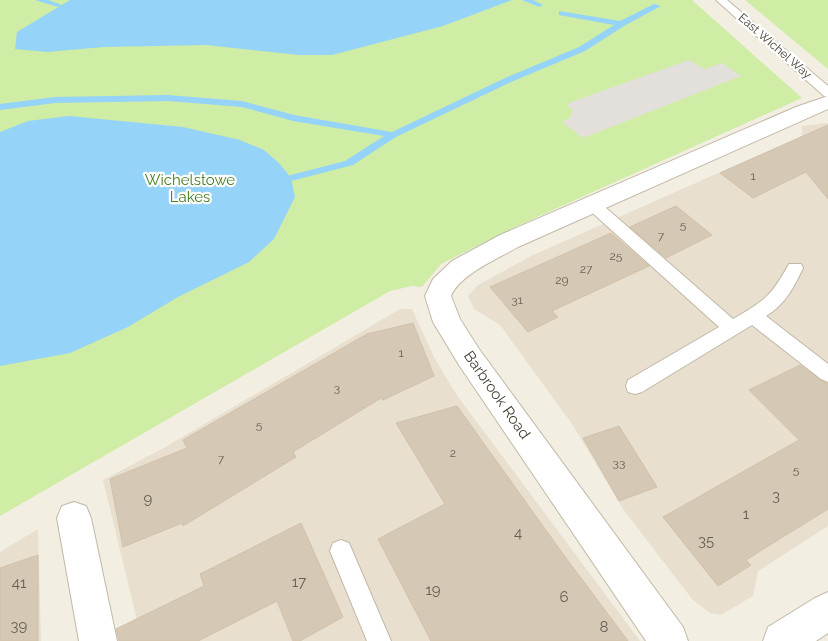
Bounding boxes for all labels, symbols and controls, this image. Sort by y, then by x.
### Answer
street label: East Wichel Way [736,10,815,82]
house number: 1 [750,169,756,183]
park label: Wichelstowe Lakes [145,171,235,206]
house number: 5 [680,218,687,232]
house number: 7 [658,229,665,243]
house number: 25 [610,249,623,263]
house number: 27 [580,262,593,276]
house number: 29 [555,273,569,287]
house number: 31 [511,293,523,307]
house number: 1 [398,346,404,360]
street label: Barbrook Road [460,348,534,442]
house number: 3 [334,381,340,395]
house number: 5 [256,418,263,432]
house number: 2 [450,446,456,460]
house number: 7 [218,452,225,466]
house number: 33 [613,456,625,470]
house number: 5 [793,463,800,477]
house number: 3 [772,487,780,505]
house number: 9 [144,490,153,508]
house number: 1 [743,505,750,523]
house number: 4 [514,524,522,542]
house number: 35 [698,532,714,550]
house number: 17 [292,573,306,591]
house number: 41 [12,574,27,592]
house number: 19 [425,581,441,599]
house number: 6 [559,588,569,606]
house number: 39 [11,617,28,635]
house number: 8 [600,618,609,636]

